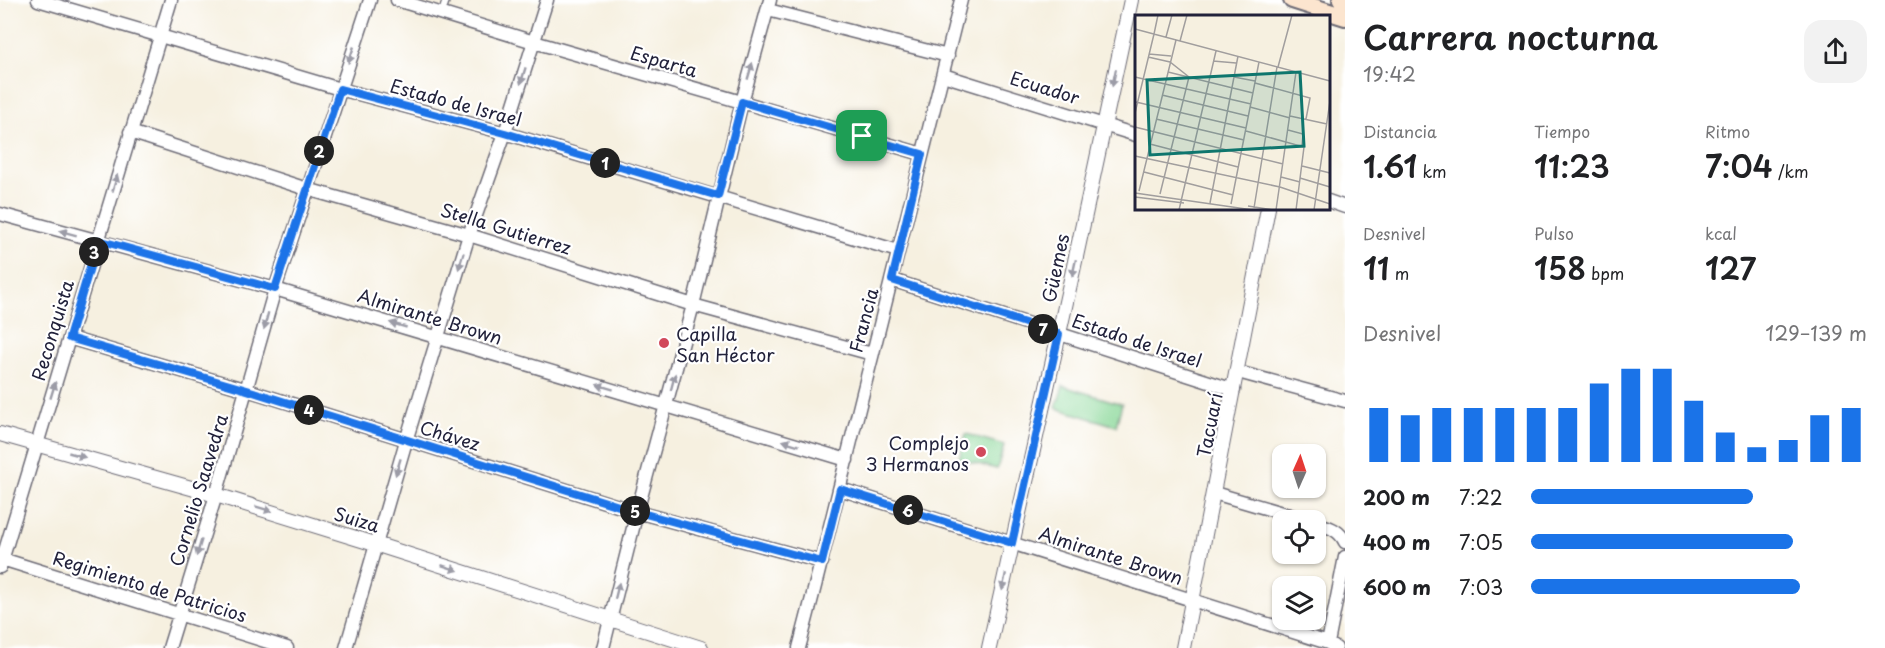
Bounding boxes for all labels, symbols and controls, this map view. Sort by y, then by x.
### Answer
text: Carrera nocturna [1363,11,1658,61]
inset map [1135,15,1330,210]
button: share [1804,20,1867,83]
street label: Esparta [627,39,701,84]
one-way arrow [346,46,355,64]
text: 19:42 [1363,59,1416,89]
one-way arrow [746,62,756,80]
street label: Ecuador [1007,64,1084,111]
one-way arrow [518,67,527,85]
one-way arrow [1108,68,1118,87]
street label: Estado de Israel [387,71,525,133]
pin [836,110,887,161]
icon: arrive [845,119,878,152]
text: Distancia [1363,119,1437,143]
text: Tiempo [1534,119,1590,143]
text: Ritmo [1705,119,1750,143]
pin: 2 [304,136,334,166]
text: 2 [313,139,325,163]
text: 1.61 [1363,143,1417,188]
text: 11:23 [1534,143,1610,188]
text: 7:04 [1705,143,1773,188]
pin: 1 [590,148,620,178]
text: 1 [601,151,609,175]
text: km [1417,159,1447,183]
text: /km [1773,159,1809,183]
one-way arrow [111,174,120,192]
street label: Stella Gutierrez [437,195,575,261]
text: Desnivel [1363,221,1425,245]
text: Pulso [1534,221,1574,245]
text: kcal [1705,221,1737,245]
one-way arrow [59,227,78,237]
street label: Güemes [1035,231,1075,305]
pin: 3 [79,237,109,267]
text: 3 [89,240,99,264]
text: 11 [1363,245,1389,290]
text: 158 [1534,245,1586,290]
text: 127 [1705,245,1756,290]
one-way arrow [456,252,465,270]
one-way arrow [1069,259,1078,278]
text: m [1389,261,1409,285]
text: bpm [1586,261,1624,285]
street label: Reconquista [24,276,80,384]
street label: Almirante Brown [354,281,506,351]
street label: Francia [841,285,885,355]
street label: Estado de Israel [1069,306,1205,374]
one-way arrow [261,312,270,330]
pin: 7 [1028,314,1058,344]
text: 7 [1038,317,1048,341]
text: Desnivel [1363,318,1441,348]
text: 129–139 m [1765,318,1867,348]
one-way arrow [389,320,407,329]
place label: Capilla San Héctor [676,320,775,368]
marker: Capilla San Héctor [657,336,671,350]
one-way arrow [668,373,678,392]
one-way arrow [49,381,58,399]
one-way arrow [596,382,614,391]
street label: Tacuarí [1190,390,1229,460]
pin: 4 [294,395,324,425]
text: 4 [304,398,314,422]
street label: Cornelio Saavedra [162,410,234,569]
street label: Chávez [417,413,484,457]
place label: Complejo 3 Hermanos [866,429,969,477]
one-way arrow [782,438,800,447]
north arrow [1272,444,1326,498]
map controls [1272,444,1326,630]
marker: Complejo 3 Hermanos [974,445,988,459]
one-way arrow [68,451,86,460]
one-way arrow [393,458,402,476]
text: 200 m [1363,482,1430,512]
text: 7:22 [1459,482,1503,512]
pin: 6 [893,495,923,525]
pin: 5 [620,496,650,526]
text: 6 [902,498,914,522]
street label: Suiza [331,499,384,539]
text: 5 [630,499,640,523]
one-way arrow [255,505,273,514]
button: locate [1272,510,1326,564]
street label: Almirante Brown [1036,519,1186,591]
text: 400 m [1363,527,1431,557]
text: 7:05 [1459,527,1503,557]
one-way arrow [194,540,203,558]
street label: Regimiento de Patricios [50,544,250,628]
one-way arrow [441,564,459,573]
one-way arrow [998,572,1008,591]
text: 600 m [1363,572,1431,602]
text: 7:03 [1459,572,1503,602]
button: layers [1272,576,1326,630]
one-way arrow [613,582,622,600]

